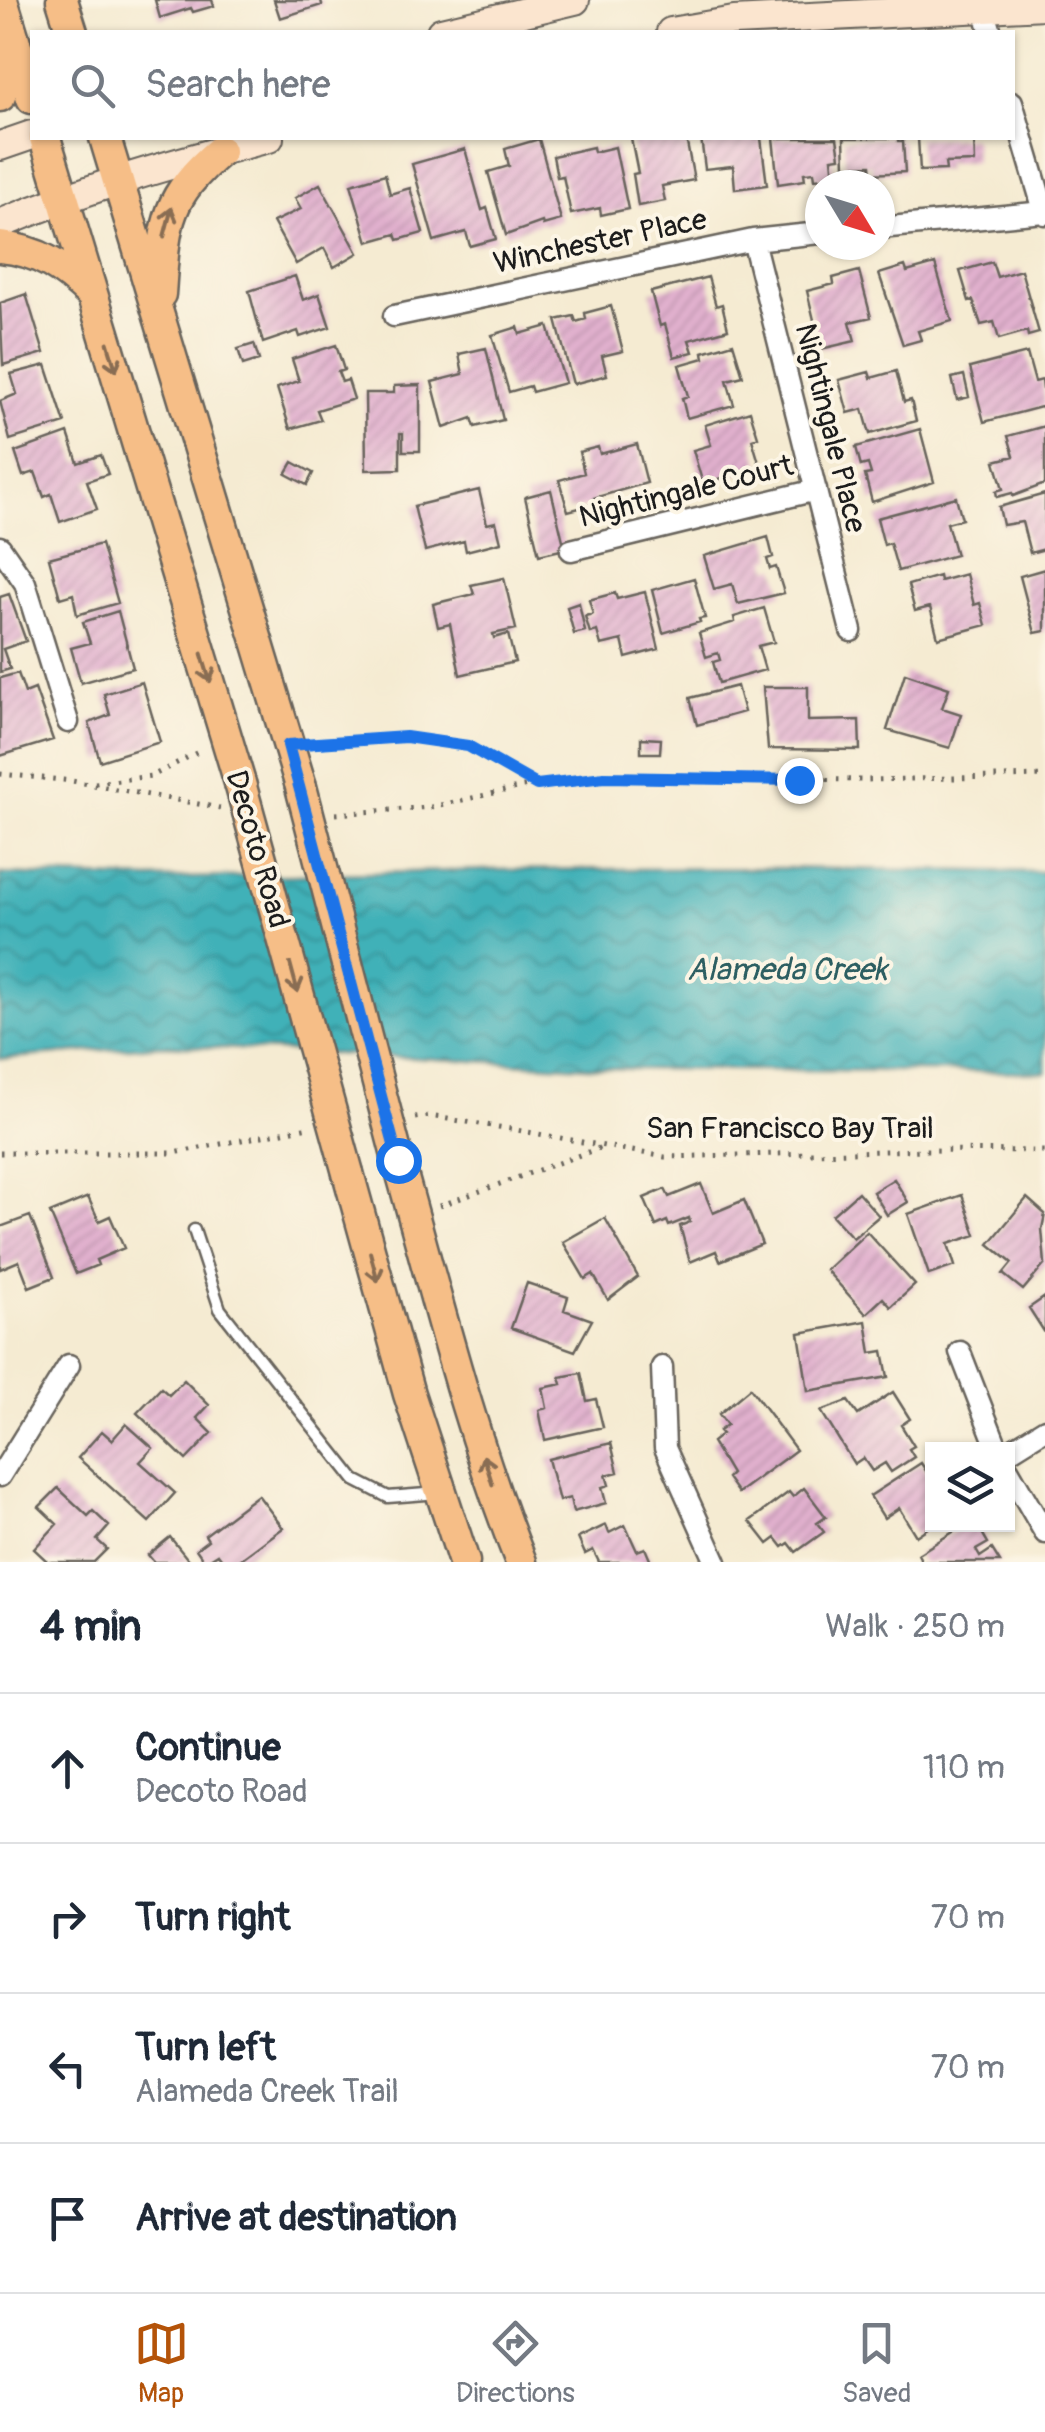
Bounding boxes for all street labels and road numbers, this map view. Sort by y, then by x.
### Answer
street label: Winchester Place [490,201,710,282]
street label: Nightingale Place [787,320,874,537]
street label: Nightingale Court [575,447,798,536]
street label: Decoto Road [217,766,298,932]
street label: San Francisco Bay Trail [646,1110,934,1147]

